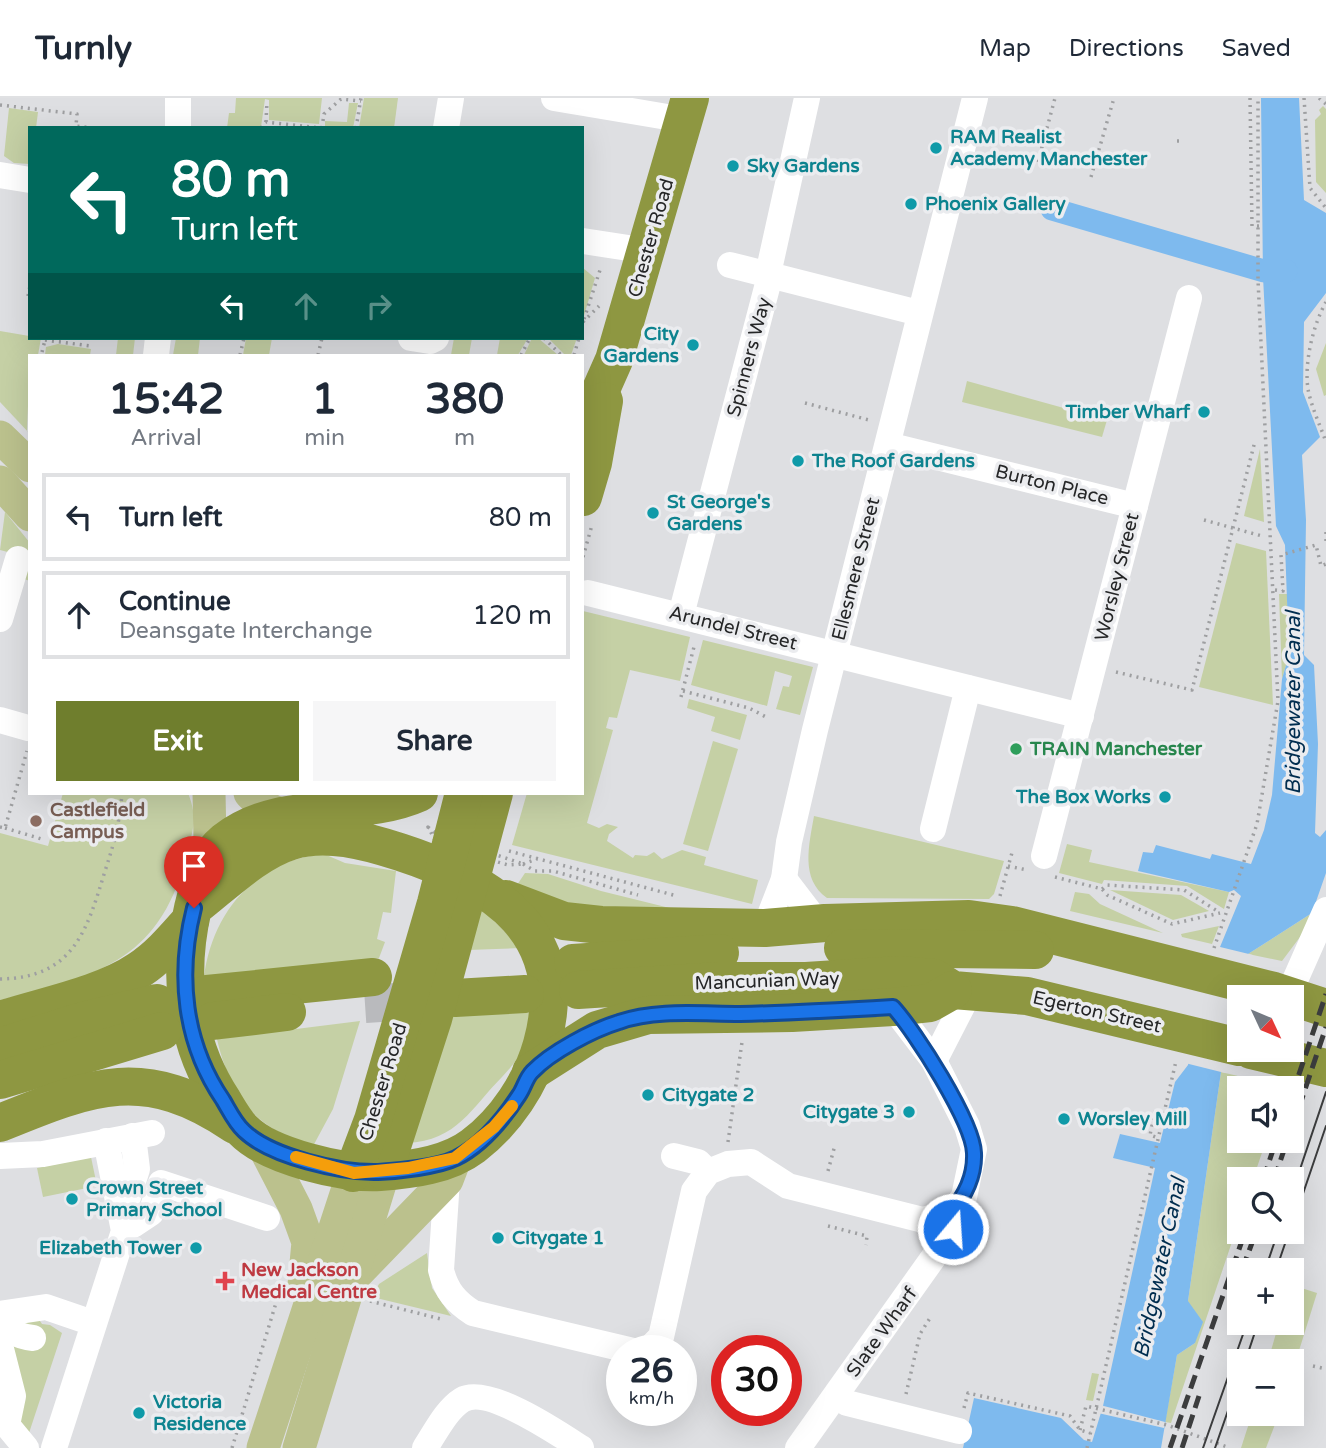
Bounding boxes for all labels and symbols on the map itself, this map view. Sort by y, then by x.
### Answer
place label: RAM Realist Academy Manchester [950,126,1148,171]
marker: RAM Realist Academy Manchester [928,140,944,156]
place label: Sky Gardens [747,155,860,178]
marker: Sky Gardens [725,158,741,174]
street label: Chester Road [624,176,678,300]
place label: Phoenix Gallery [925,193,1067,216]
marker: Phoenix Gallery [903,196,919,212]
street label: Spinners Way [722,295,776,419]
place label: City Gardens [604,323,680,367]
marker: City Gardens [685,337,701,353]
place label: Timber Wharf [1064,401,1191,423]
marker: Timber Wharf [1196,404,1212,420]
place label: The Roof Gardens [811,450,975,472]
marker: The Roof Gardens [790,453,806,469]
street label: Burton Place [993,460,1111,510]
place label: St George's Gardens [667,491,770,535]
street label: Ellesmere Street [828,495,884,643]
marker: St George's Gardens [645,505,661,521]
street label: Worsley Street [1090,511,1144,643]
street label: Arundel Street [667,601,799,655]
water label: Bridgewater Canal [1281,608,1306,795]
place label: TRAIN Manchester [1029,738,1203,760]
marker: TRAIN Manchester [1008,741,1024,757]
place label: The Box Works [1015,786,1151,808]
marker: The Box Works [1157,789,1173,805]
place label: Castlefield Campus [50,799,145,844]
marker: Castlefield Campus [28,813,44,829]
pin [164,836,224,908]
street label: Mancunian Way [694,967,840,995]
north arrow [1227,985,1304,1062]
street label: Egerton Street [1031,987,1163,1037]
street label: Chester Road [355,1020,411,1144]
place label: Citygate 2 [662,1084,754,1107]
marker: Citygate 2 [640,1087,656,1103]
place label: Citygate 3 [803,1101,895,1124]
marker: Citygate 3 [901,1104,917,1120]
place label: Worsley Mill [1078,1108,1187,1131]
marker: Worsley Mill [1056,1111,1072,1127]
water label: Bridgewater Canal [1129,1173,1192,1360]
place label: Crown Street Primary School [86,1177,222,1222]
marker: Crown Street Primary School [64,1191,80,1207]
position arrow [916,1192,990,1266]
place label: Citygate 1 [512,1227,604,1250]
marker: Citygate 1 [490,1230,506,1246]
place label: Elizabeth Tower [39,1237,183,1259]
marker: Elizabeth Tower [188,1240,204,1256]
place label: New Jackson Medical Centre [241,1259,377,1303]
marker: New Jackson Medical Centre [215,1271,235,1291]
street label: Slate Wharf [842,1282,922,1381]
speed limit sign: 30 [711,1335,802,1426]
place label: Victoria Residence [153,1391,246,1435]
marker: Victoria Residence [131,1405,147,1421]

